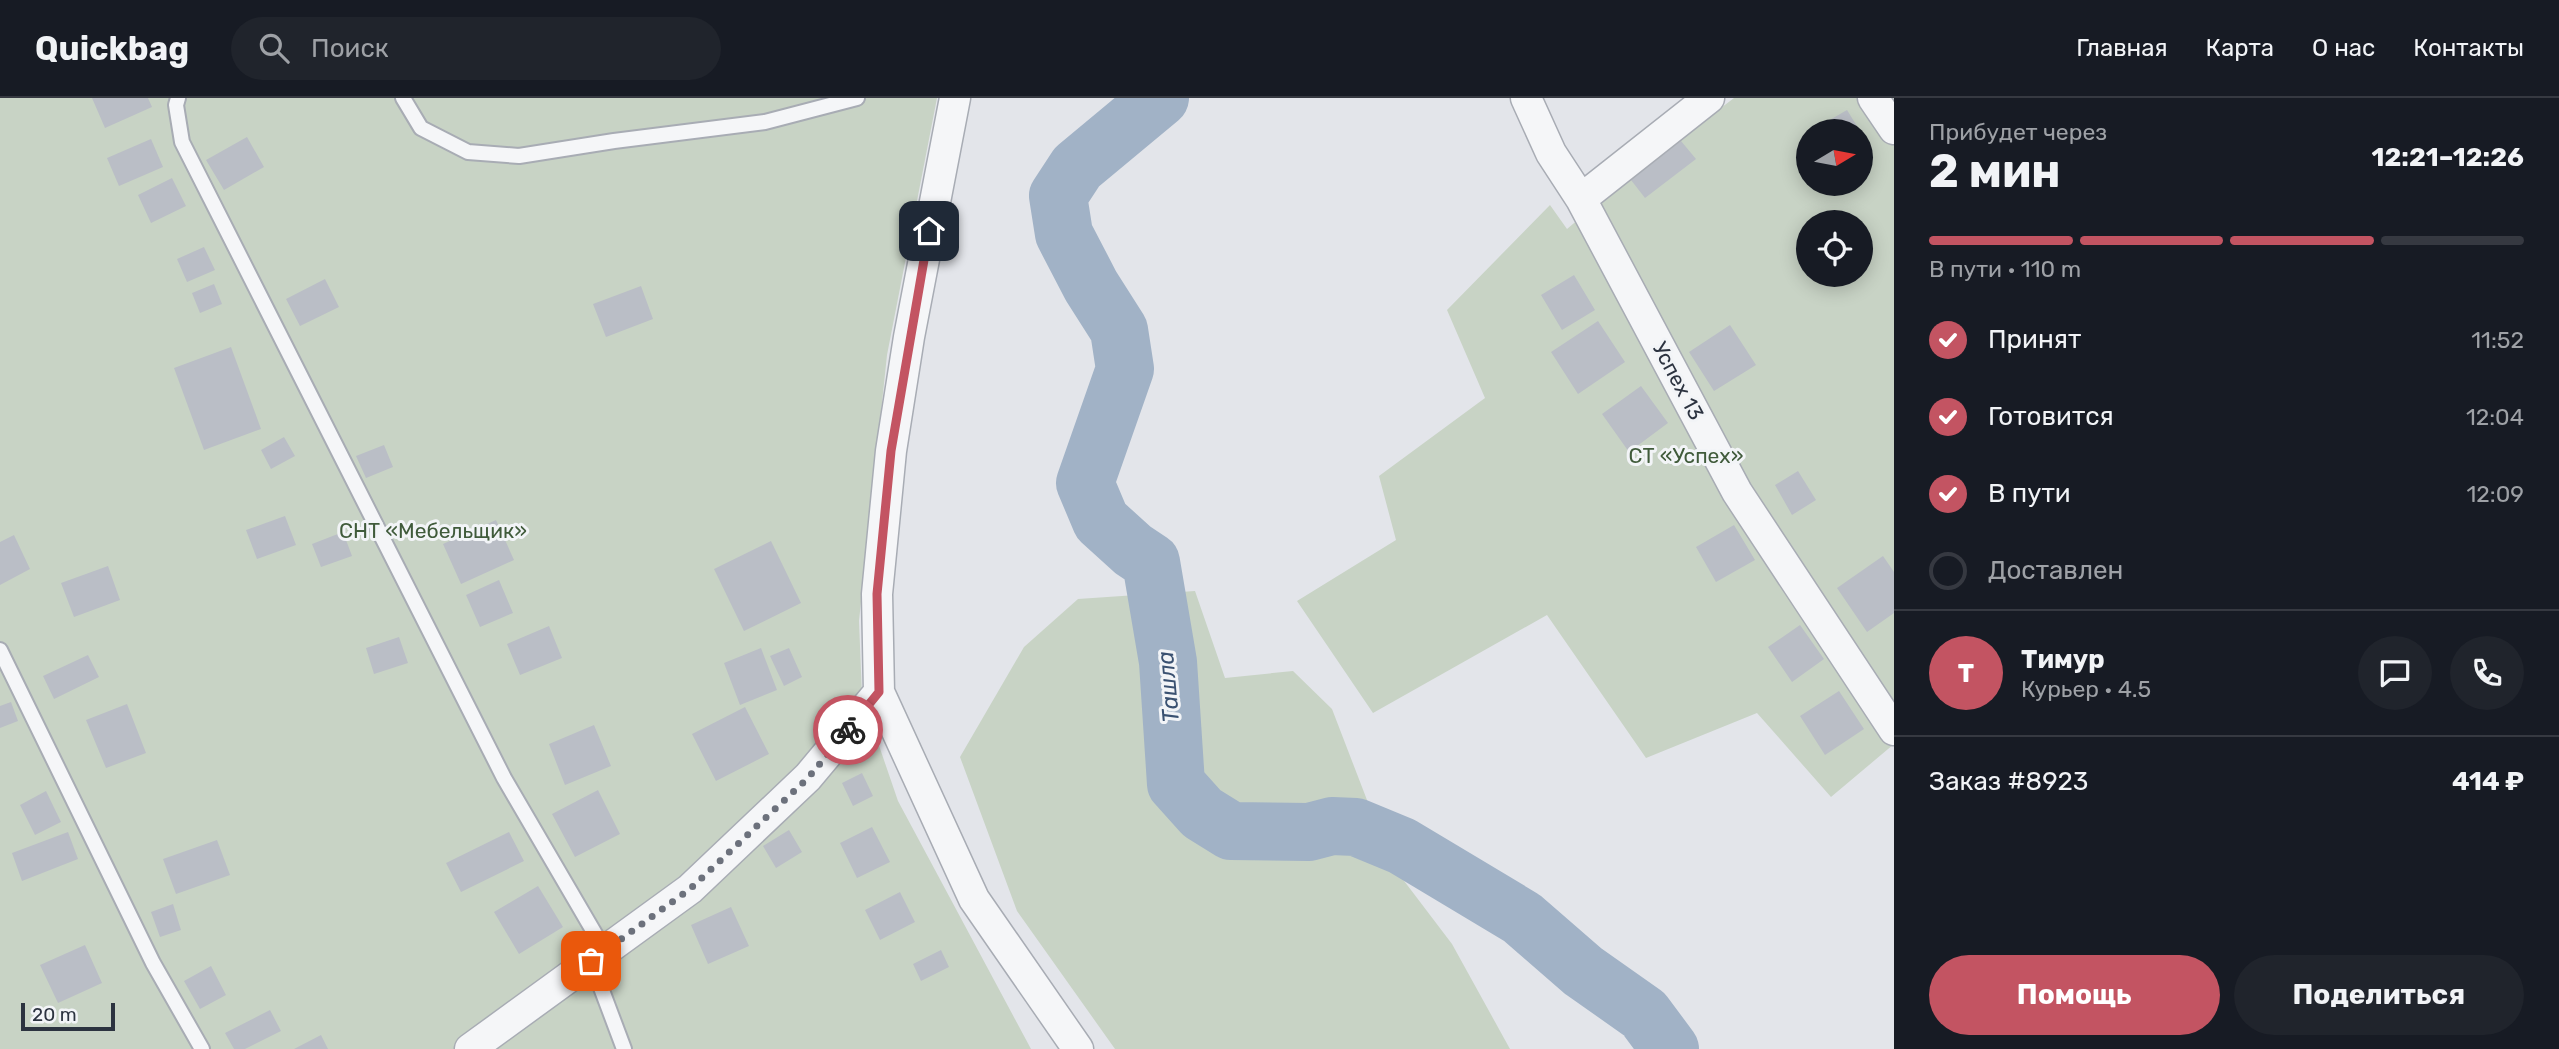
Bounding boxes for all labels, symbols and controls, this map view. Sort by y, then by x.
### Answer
search box [231,17,721,80]
text: Quickbag [35,29,189,68]
icon: search [255,29,293,67]
text: Поиск [311,33,389,64]
text: Главная [2076,34,2168,62]
text: Карта [2206,34,2274,62]
text: О нас [2312,34,2375,62]
text: Контакты [2413,34,2524,62]
text: Прибудет через [1929,118,2107,146]
north arrow [1796,119,1872,196]
map controls [1796,119,1873,287]
text: 12:21–12:26 [2371,142,2524,173]
text: 2 мин [1929,144,2061,199]
pin [899,201,959,261]
button: locate [1796,210,1873,287]
icon: home [910,212,948,250]
text: В пути · 110 m [1929,255,2081,283]
icon: check [1929,321,1967,359]
text: Принят [1988,324,2081,355]
text: 11:52 [2471,326,2524,354]
street label: Успех 13 [1647,337,1709,424]
icon: check [1929,398,1967,436]
text: Готовится [1988,401,2114,432]
text: 12:04 [2466,403,2524,431]
park label: СТ «Успех» [1629,443,1743,468]
icon: check [1929,475,1967,513]
text: В пути [1988,478,2071,509]
text: 12:09 [2467,480,2524,508]
park label: СНТ «Мебельщик» [339,518,527,543]
text: Доставлен [1988,555,2123,586]
button: chat [2358,636,2432,710]
button: phone [2450,636,2524,710]
text: Тимур [2021,644,2105,675]
water label: Ташла [1151,650,1185,724]
text: Т [1958,658,1974,689]
text: Курьер · 4.5 [2021,675,2151,703]
courier [813,695,883,765]
icon: bike [829,711,867,749]
text: Заказ #8923 [1929,766,2088,797]
text: 414 ₽ [2452,766,2524,797]
pin [561,931,621,991]
icon: bag [572,942,610,980]
button: Помощь [1929,955,2220,1035]
button: Поделиться [2234,955,2524,1035]
scale bar [21,1000,116,1032]
text: 20 m [32,1003,77,1026]

